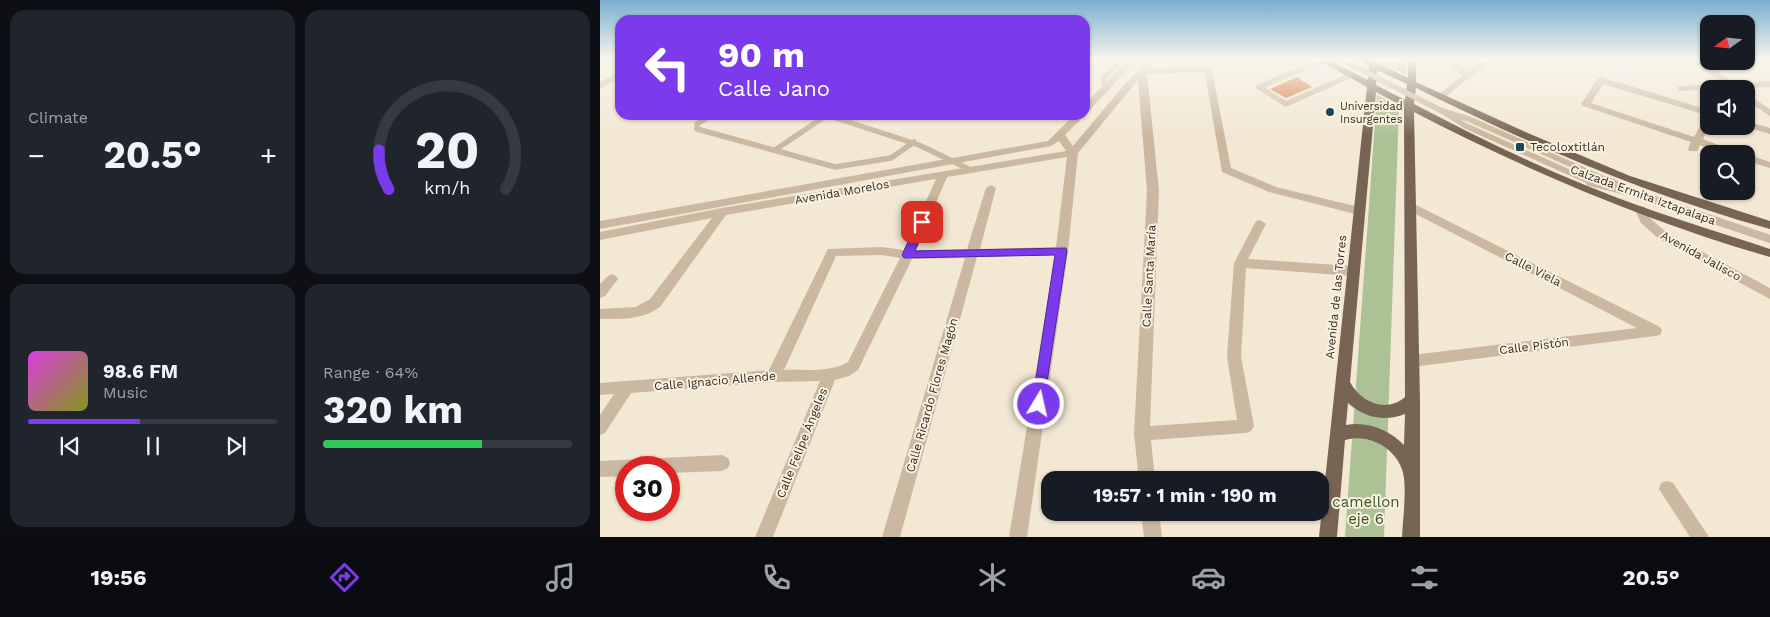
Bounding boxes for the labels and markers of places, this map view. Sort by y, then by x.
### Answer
place label: Universidad Insurgentes [1340,100,1403,126]
marker: Universidad Insurgentes [1324,106,1336,118]
place label: Tecoloxtitlán [1530,140,1605,154]
marker: Tecoloxtitlán [1514,141,1526,153]
pin [901,201,943,243]

